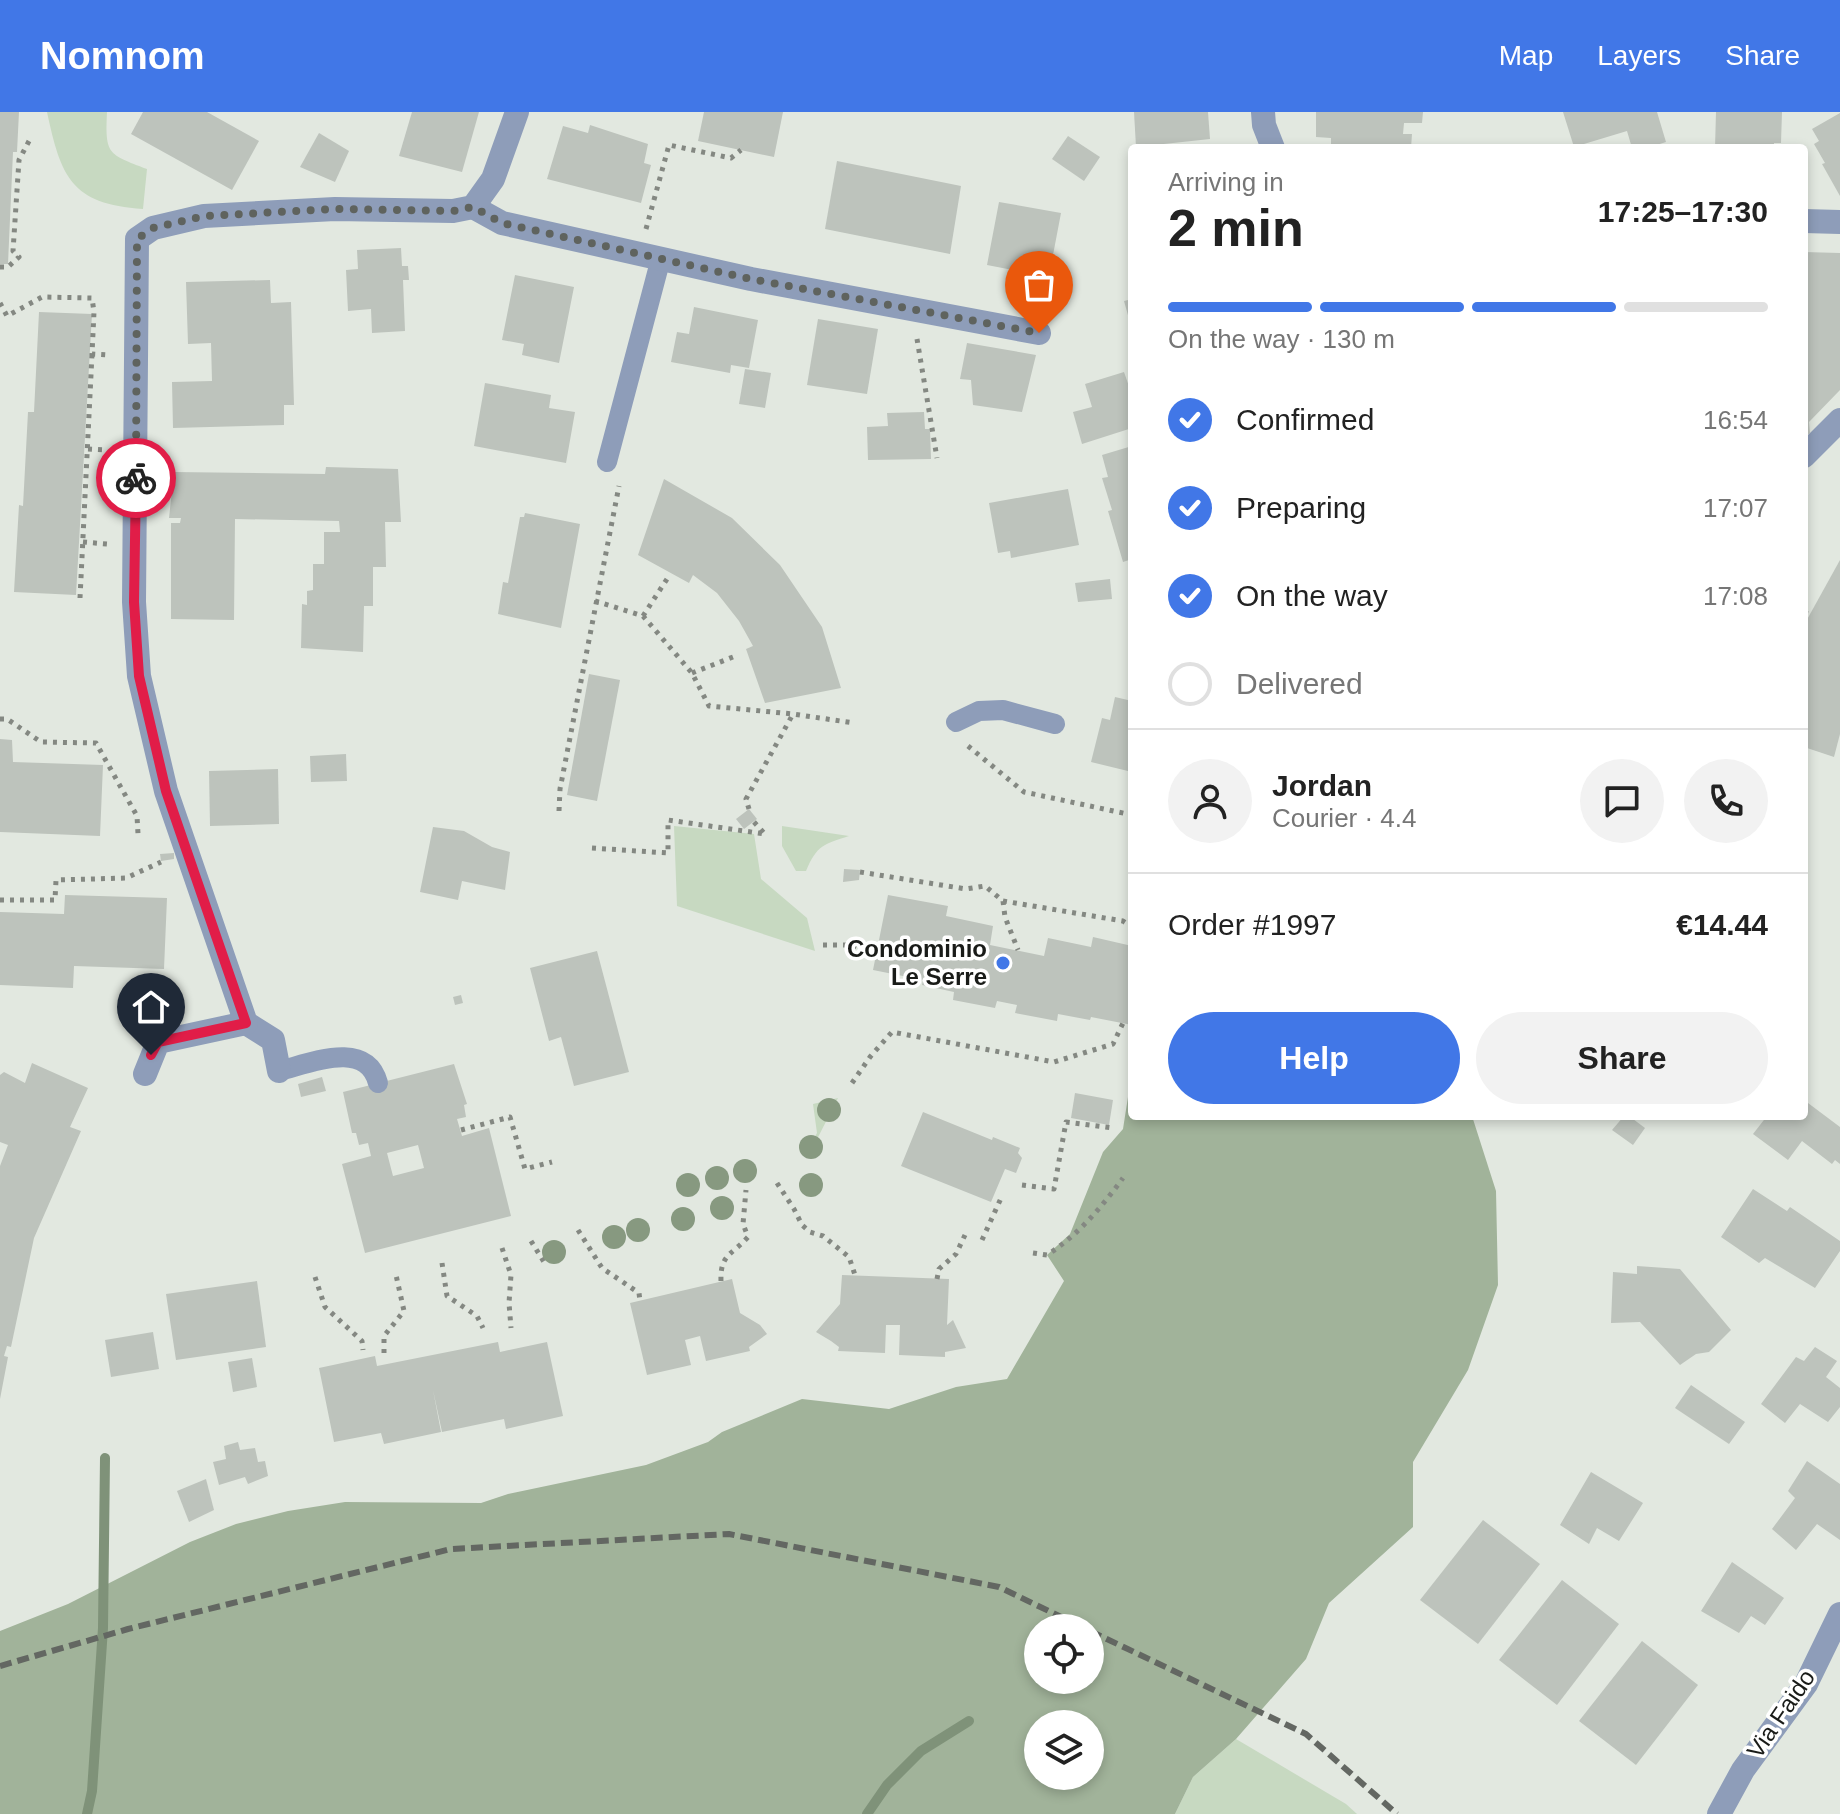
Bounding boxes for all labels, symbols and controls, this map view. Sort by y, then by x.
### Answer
text: Nomnom [40,35,205,77]
text: Map [1499,40,1553,71]
text: Layers [1597,40,1681,71]
text: Share [1725,40,1800,71]
text: Arriving in [1168,167,1284,197]
text: 17:25–17:30 [1598,195,1768,228]
text: 2 min [1168,199,1304,257]
pin [1005,251,1073,333]
icon: bag [1017,263,1061,307]
text: On the way · 130 m [1168,324,1395,354]
icon: check [1168,398,1212,442]
text: Confirmed [1236,403,1374,436]
text: 16:54 [1703,405,1768,435]
courier [96,438,176,518]
icon: bike [114,456,158,500]
icon: check [1168,486,1212,530]
text: Preparing [1236,491,1366,524]
text: 17:07 [1703,493,1768,523]
icon: check [1168,574,1212,618]
text: On the way [1236,579,1388,612]
text: 17:08 [1703,581,1768,611]
text: Delivered [1236,667,1363,700]
button: person [1168,759,1252,843]
button: chat [1580,759,1664,843]
button: phone [1684,759,1768,843]
text: Jordan [1272,769,1372,802]
text: Courier · 4.4 [1272,803,1417,833]
text: Order #1997 [1168,908,1336,941]
text: €14.44 [1676,908,1768,941]
place label: Condominio Le Serre [847,935,987,990]
marker: Condominio Le Serre [994,954,1012,972]
pin [117,973,185,1055]
icon: home [129,985,173,1029]
button: Help [1168,1012,1460,1104]
button: Share [1476,1012,1768,1104]
map controls [1024,1614,1104,1790]
button: locate [1024,1614,1104,1694]
street label: Via Faido [1741,1664,1820,1763]
button: layers [1024,1710,1104,1790]

